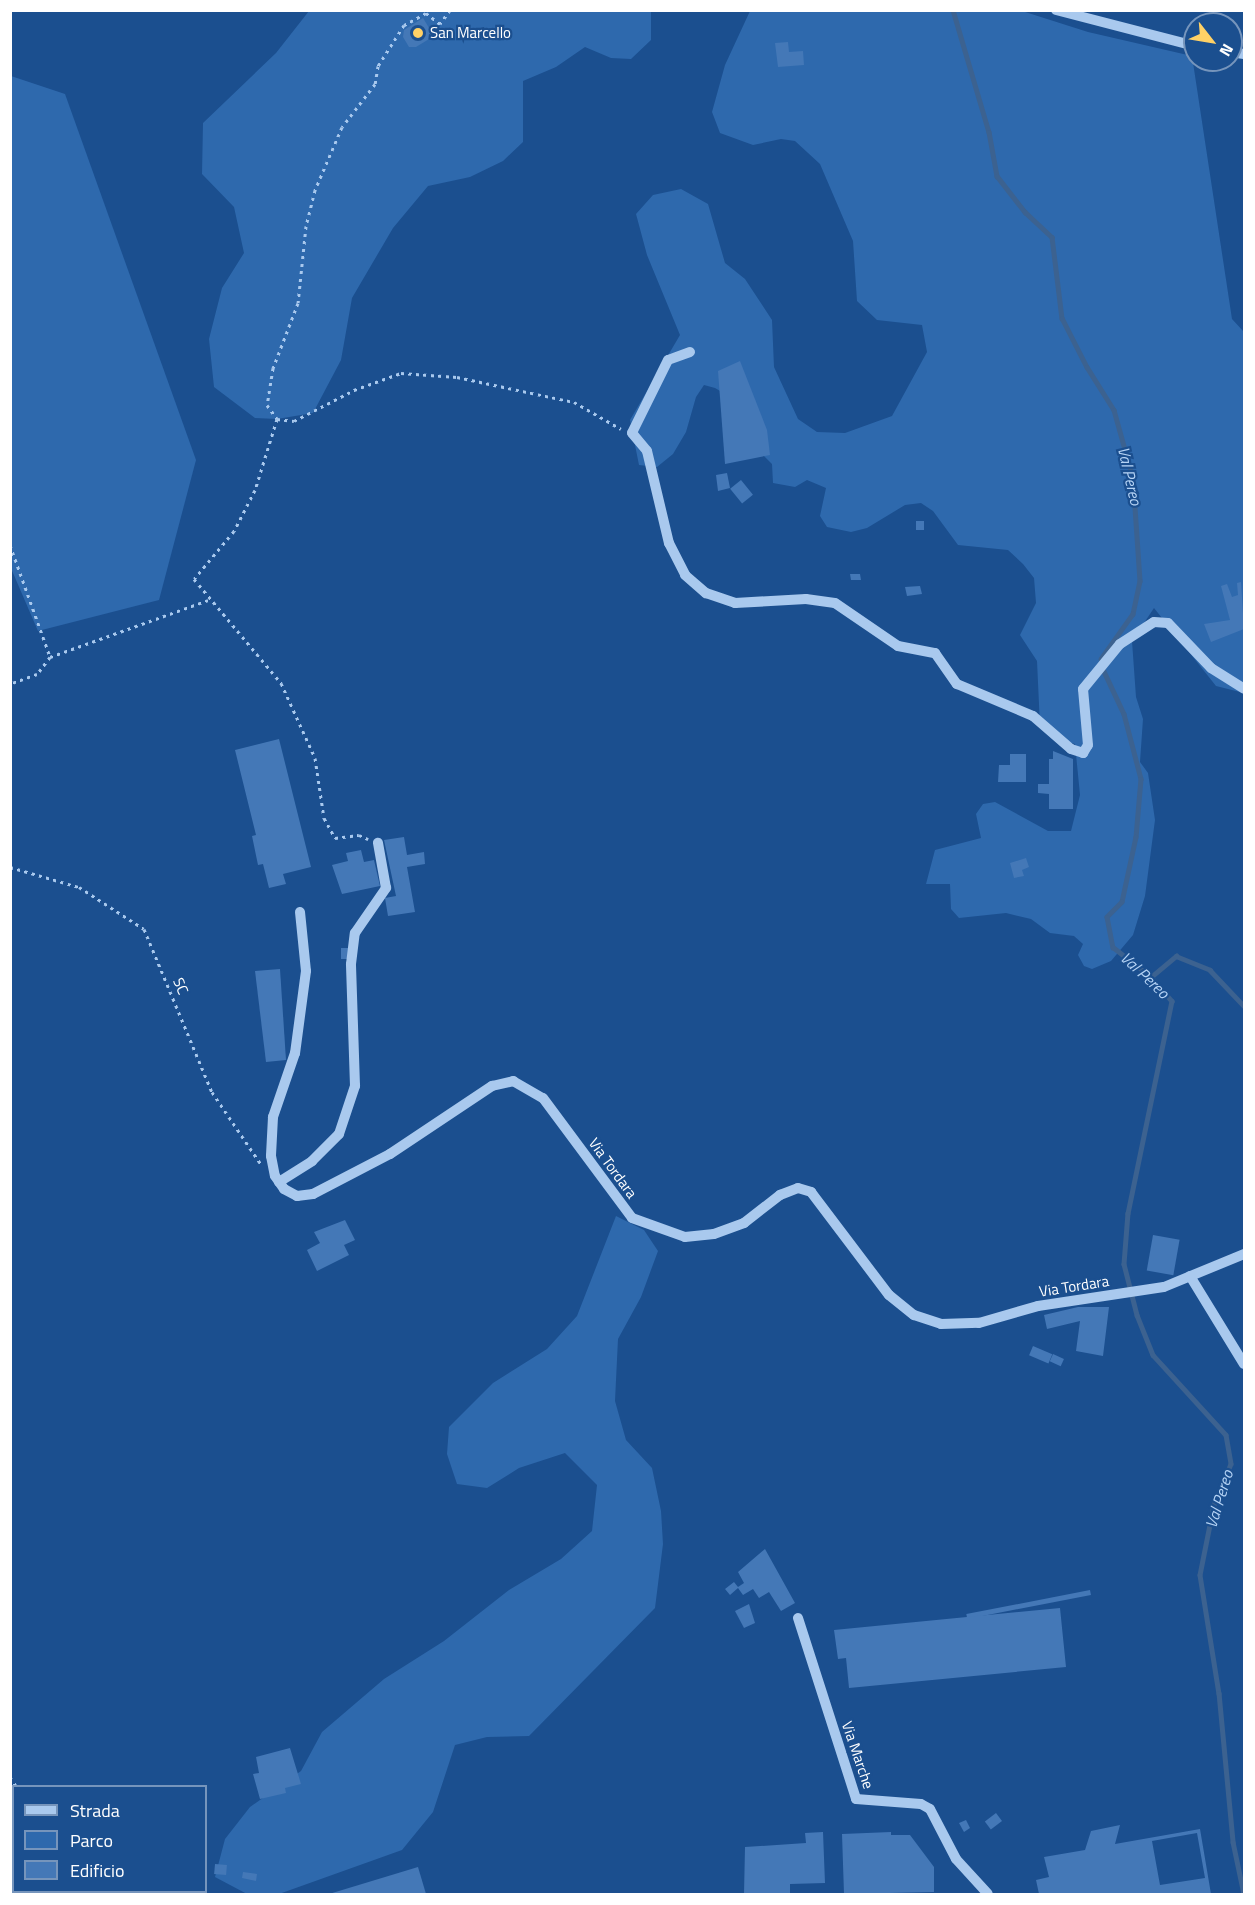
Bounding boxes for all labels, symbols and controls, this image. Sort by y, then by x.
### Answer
north arrow [1183,12,1243,72]
place label: San Marcello [430,24,511,42]
marker: San Marcello [411,26,425,40]
text: N [1214,39,1240,61]
water label: Val Pereo [1114,445,1146,507]
water label: Val Pereo [1117,948,1173,1002]
street label: SC [170,975,192,997]
street label: Via Tordara [585,1134,641,1202]
street label: Via Tordara [1038,1272,1110,1300]
water label: Val Pereo [1201,1468,1237,1530]
street label: Via Marche [838,1719,878,1791]
legend [12,1785,207,1893]
text: Strada [70,1797,120,1824]
text: Parco [70,1827,113,1854]
text: Edificio [70,1857,124,1884]

